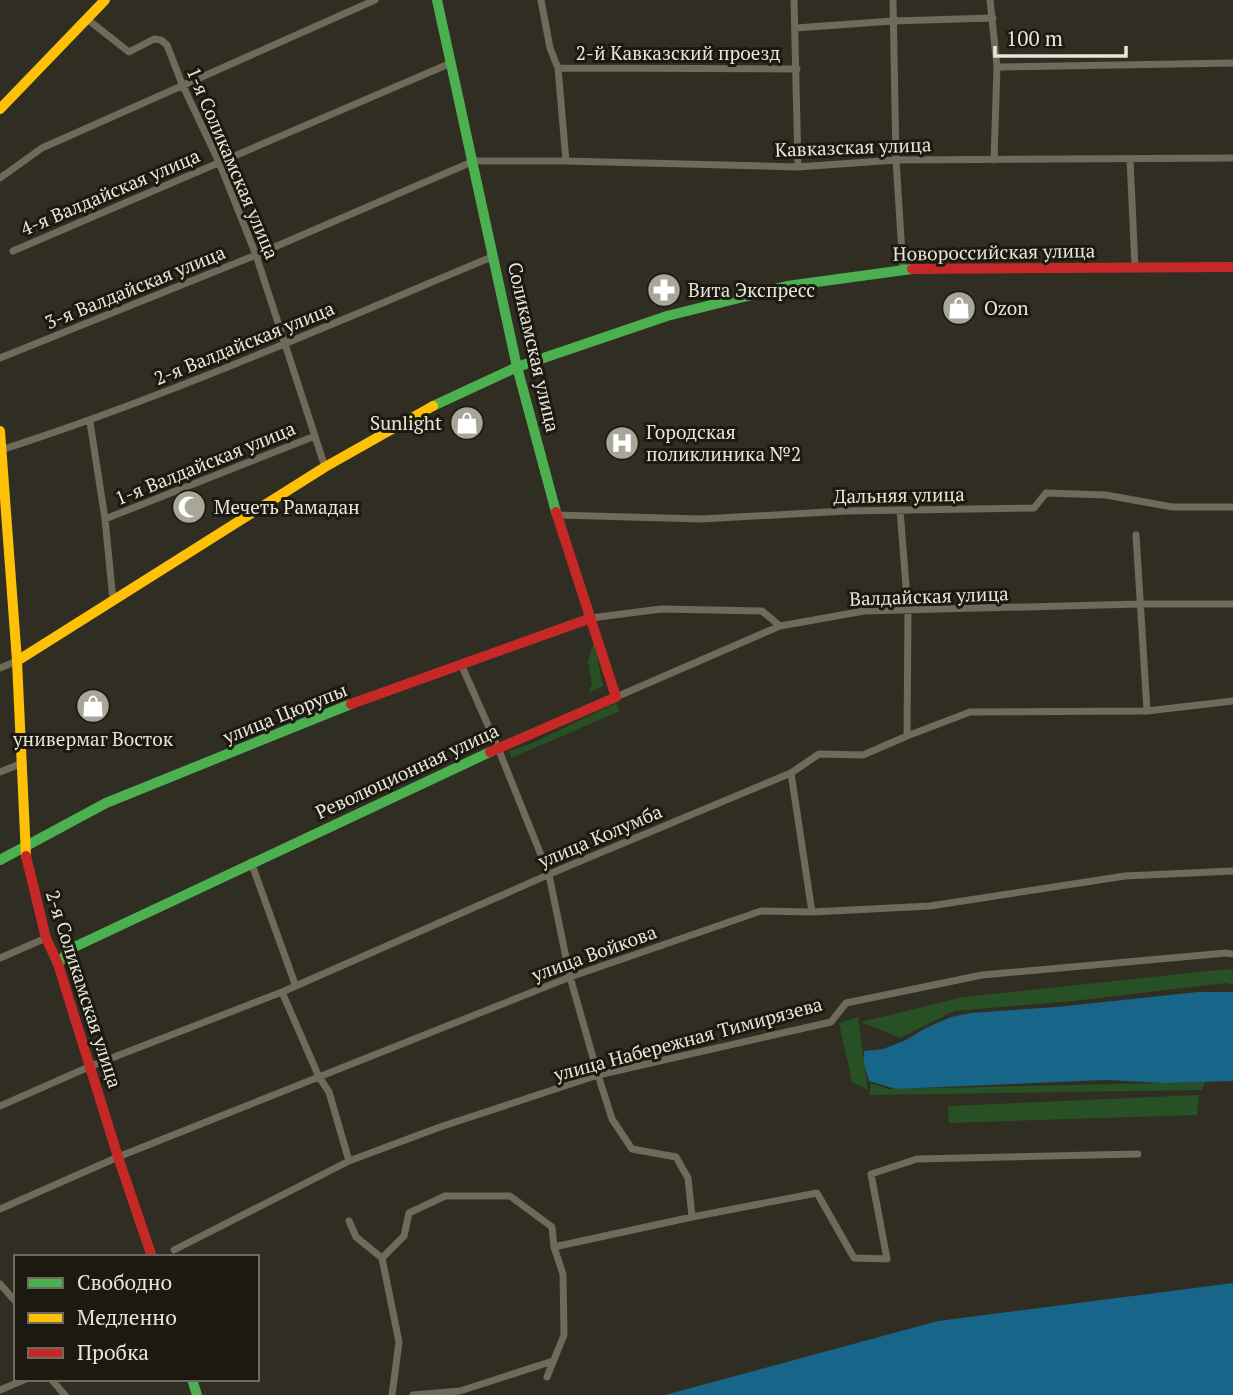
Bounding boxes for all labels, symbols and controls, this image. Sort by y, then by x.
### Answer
scale bar [995,14,1126,58]
text: 100 m [1006,24,1063,52]
street label: 2-й Кавказский проезд [576,40,780,65]
street label: 1-я Соликамская улица [182,63,285,263]
street label: Кавказская улица [774,131,932,162]
street label: 4-я Валдайская улица [16,142,204,241]
street label: Новороссийская улица [893,237,1096,266]
street label: 3-я Валдайская улица [41,239,229,334]
street label: Соликамская улица [503,260,566,435]
pharmacy icon: Вита Экспресс [645,271,683,309]
place label: Вита Экспресс [688,277,815,302]
shop icon: Ozon [940,289,978,327]
street label: 2-я Валдайская улица [150,295,338,390]
place label: Ozon [984,295,1029,320]
shop icon: Sunlight [448,404,486,442]
place label: Sunlight [370,410,442,435]
street label: 1-я Валдайская улица [111,415,299,510]
place label: Городская поликлиника №2 [646,419,801,466]
hospital icon: Городская поликлиника №2 [603,424,641,462]
street label: Дальняя улица [833,481,965,508]
mosque icon: Мечеть Рамадан [170,488,208,526]
place label: Мечеть Рамадан [214,494,360,519]
street label: Валдайская улица [849,580,1010,611]
street label: улица Цюрупы [218,676,351,749]
shop icon: универмаг Восток [74,687,112,725]
street label: Революционная улица [311,717,503,824]
place label: универмаг Восток [12,726,174,751]
street label: улица Колумба [533,798,666,873]
street label: 2-я Соликамская улица [41,887,128,1091]
street label: улица Войкова [527,918,660,987]
street label: улица Набережная Тимирязева [550,990,825,1087]
legend [14,1255,259,1381]
text: Свободно [77,1268,172,1296]
text: Медленно [77,1303,177,1331]
text: Пробка [77,1338,149,1366]

